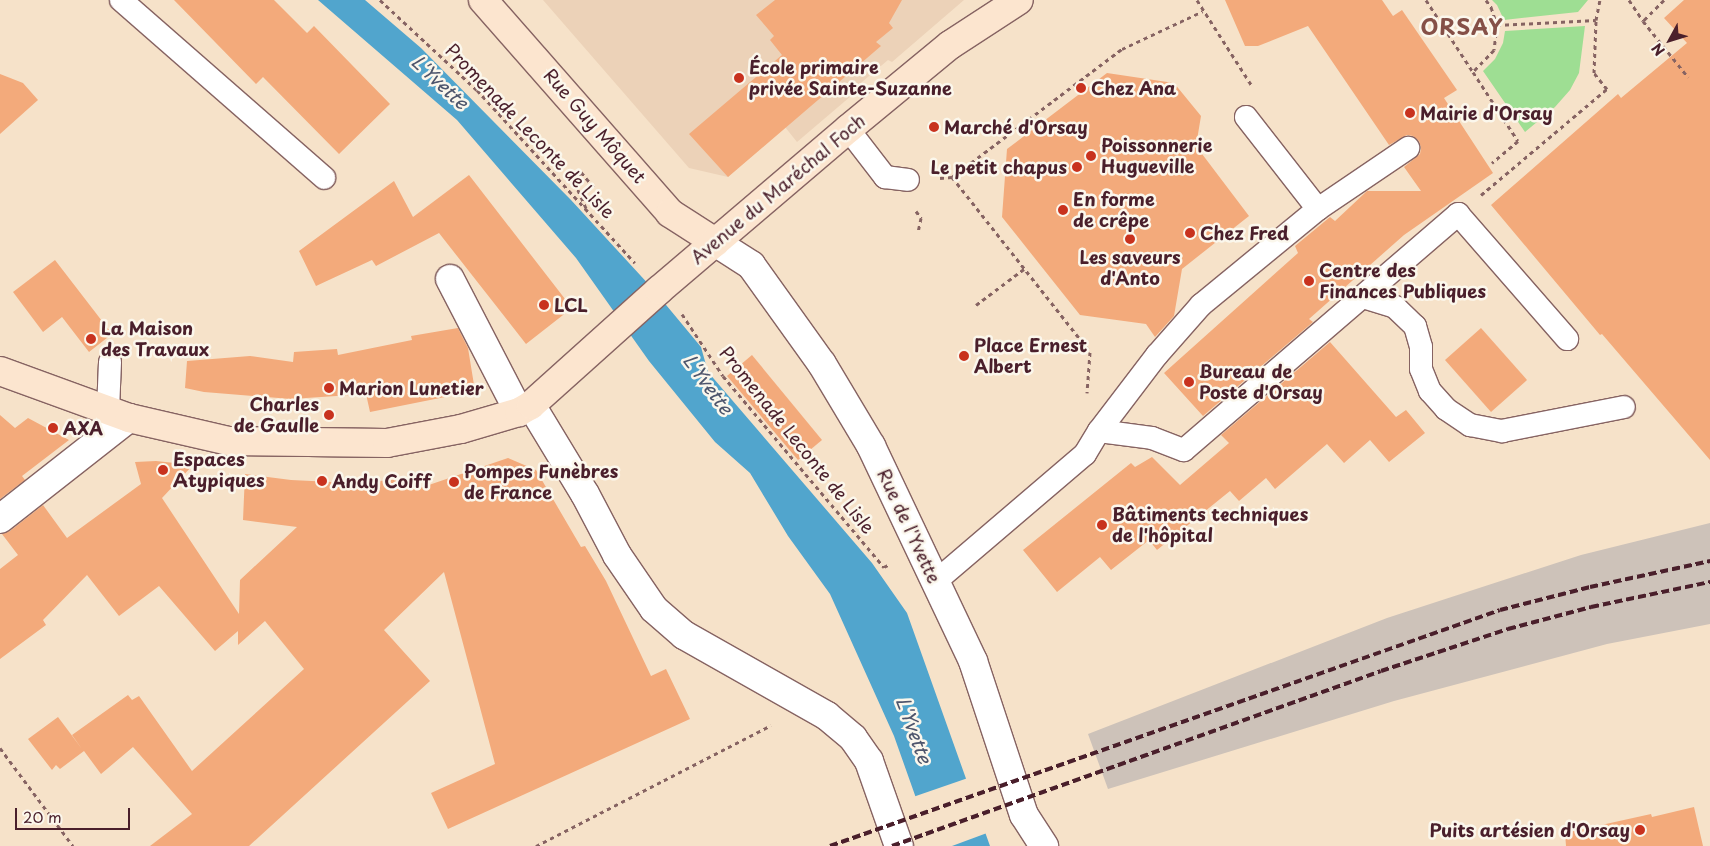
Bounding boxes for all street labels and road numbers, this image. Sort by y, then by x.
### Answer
street label: Promenade Leconte de Lisle [439,38,621,224]
street label: Rue Guy Môquet [539,64,651,188]
street label: Avenue du Maréchal Foch [686,110,870,268]
street label: Promenade Leconte de Lisle [714,341,880,539]
street label: Rue de l'Yvette [873,464,945,588]

